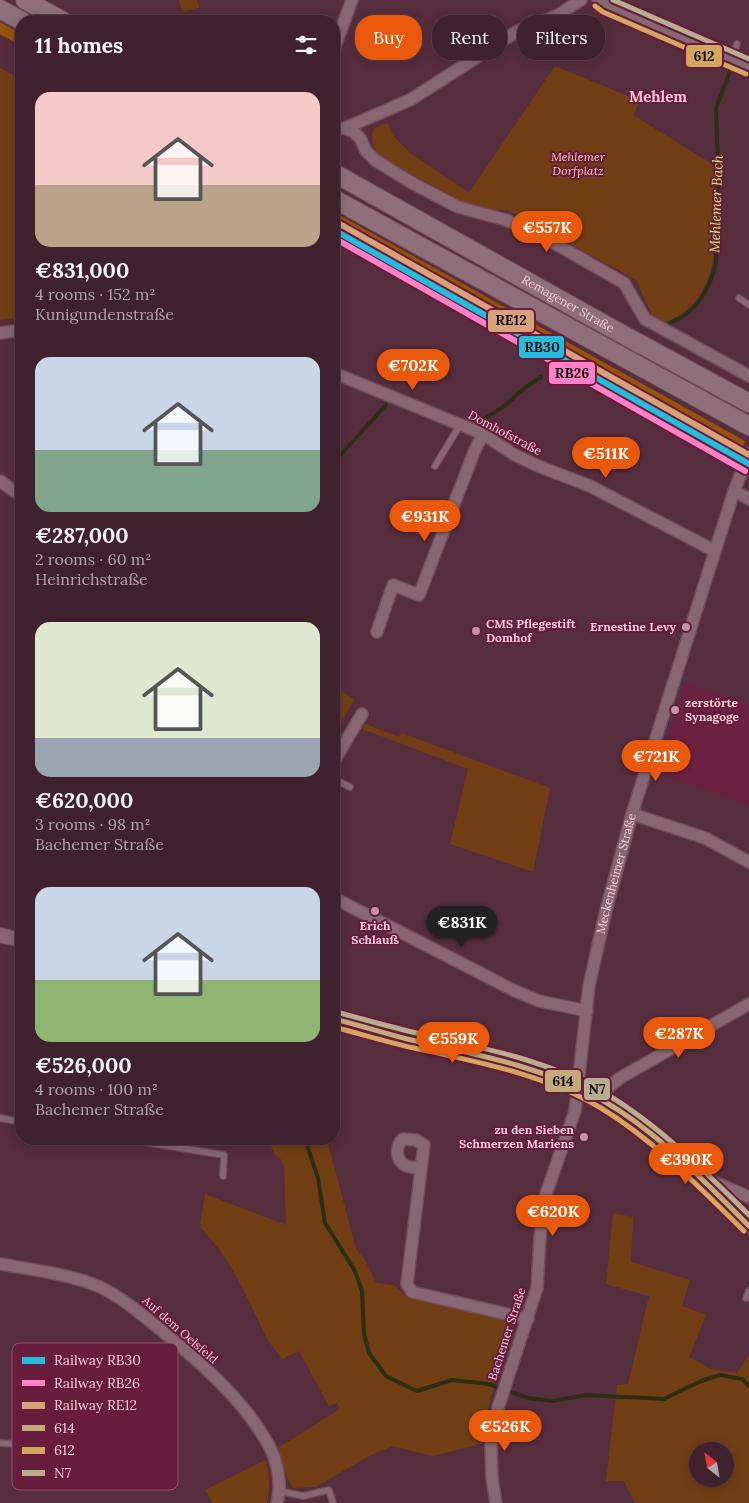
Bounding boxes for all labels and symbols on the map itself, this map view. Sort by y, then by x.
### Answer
line badge: 612 [685,44,723,68]
text: 612 [693,47,715,65]
district label: Mehlem [629,87,687,106]
park label: Mehlemer Dorfplatz [551,149,606,178]
water label: Mehlemer Bach [705,155,727,253]
pin: €557K [512,210,582,253]
street label: Remagener Straße [519,272,617,336]
line badge: RE12 [487,309,535,333]
text: RE12 [495,311,527,329]
line badge: RB30 [518,335,565,359]
text: RB30 [524,338,560,356]
pin: €702K [378,348,448,391]
line badge: RB26 [548,361,596,385]
text: RB26 [555,364,589,382]
street label: Domhofstraße [466,407,545,458]
pin: €511K [571,436,641,479]
pin: €931K [390,500,460,542]
place label: CMS Pflegestift Domhof [486,616,577,645]
place label: Ernestine Levy [590,619,676,634]
marker: Ernestine Levy [680,621,692,633]
marker: CMS Pflegestift Domhof [470,625,482,637]
place label: zerstörte Synagoge [685,695,740,724]
marker: zerstörte Synagoge [669,704,681,716]
pin: €721K [621,740,691,782]
street label: Meckenheimer Straße [593,811,639,935]
marker: Erich Schlauß [369,905,381,917]
pin: €831K [427,906,497,948]
place label: Erich Schlauß [351,918,400,947]
pin: €287K [644,1016,714,1059]
pin: €559K [418,1022,488,1064]
line badge: 614 [544,1069,582,1093]
text: 614 [552,1072,574,1090]
line badge: N7 [583,1077,611,1101]
text: N7 [588,1080,606,1098]
place label: zu den Sieben Schmerzen Mariens [459,1122,574,1151]
marker: zu den Sieben Schmerzen Mariens [578,1131,590,1143]
pin: €390K [651,1142,721,1185]
pin: €620K [518,1194,588,1237]
street label: Bachemer Straße [484,1285,529,1382]
street label: Auf dem Oelsfeld [139,1292,221,1367]
legend [12,1343,178,1490]
text: Railway RB30 [54,1351,141,1369]
text: Railway RB26 [54,1374,140,1392]
text: Railway RE12 [54,1396,137,1414]
pin: €526K [470,1410,540,1452]
text: 614 [54,1419,75,1437]
text: 612 [54,1441,75,1459]
north arrow [689,1442,734,1488]
text: N7 [54,1464,72,1482]

